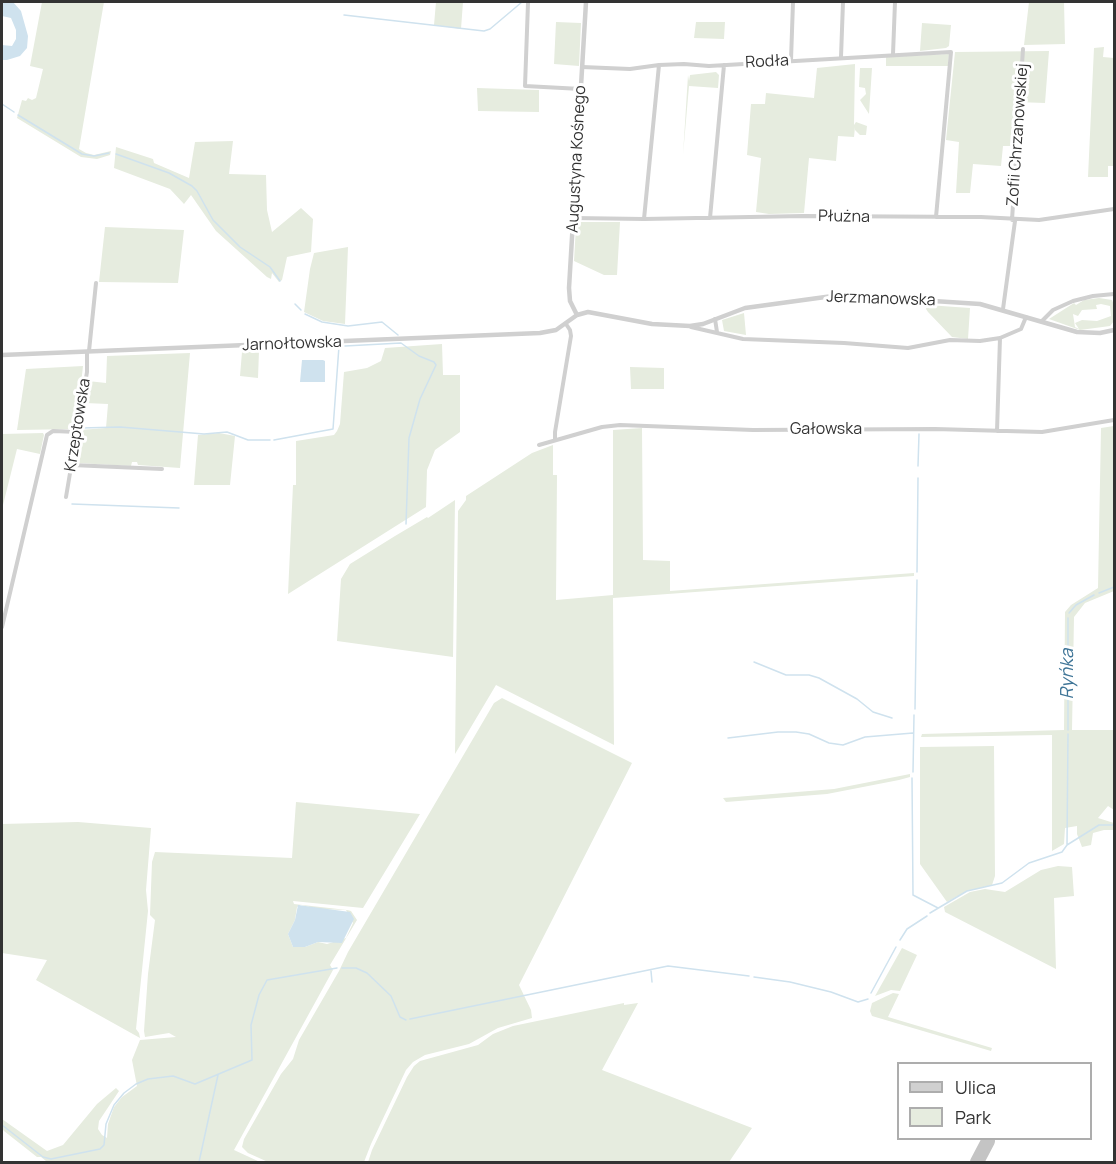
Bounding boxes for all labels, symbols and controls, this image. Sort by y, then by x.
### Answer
street label: Rodła [745,51,789,73]
street label: Zofii Chrzanowskiej [1003,63,1033,207]
street label: Augustyna Kośnego [564,85,590,233]
street label: Płużna [818,207,870,227]
street label: Jerzmanowska [826,287,936,311]
street label: Jarnołtowska [242,333,342,355]
street label: Krzeptowska [61,377,95,473]
street label: Gałowska [790,420,862,440]
water label: Ryńka [1057,649,1079,699]
legend [897,1062,1092,1140]
text: Ulica [955,1075,996,1099]
text: Park [955,1105,991,1129]

